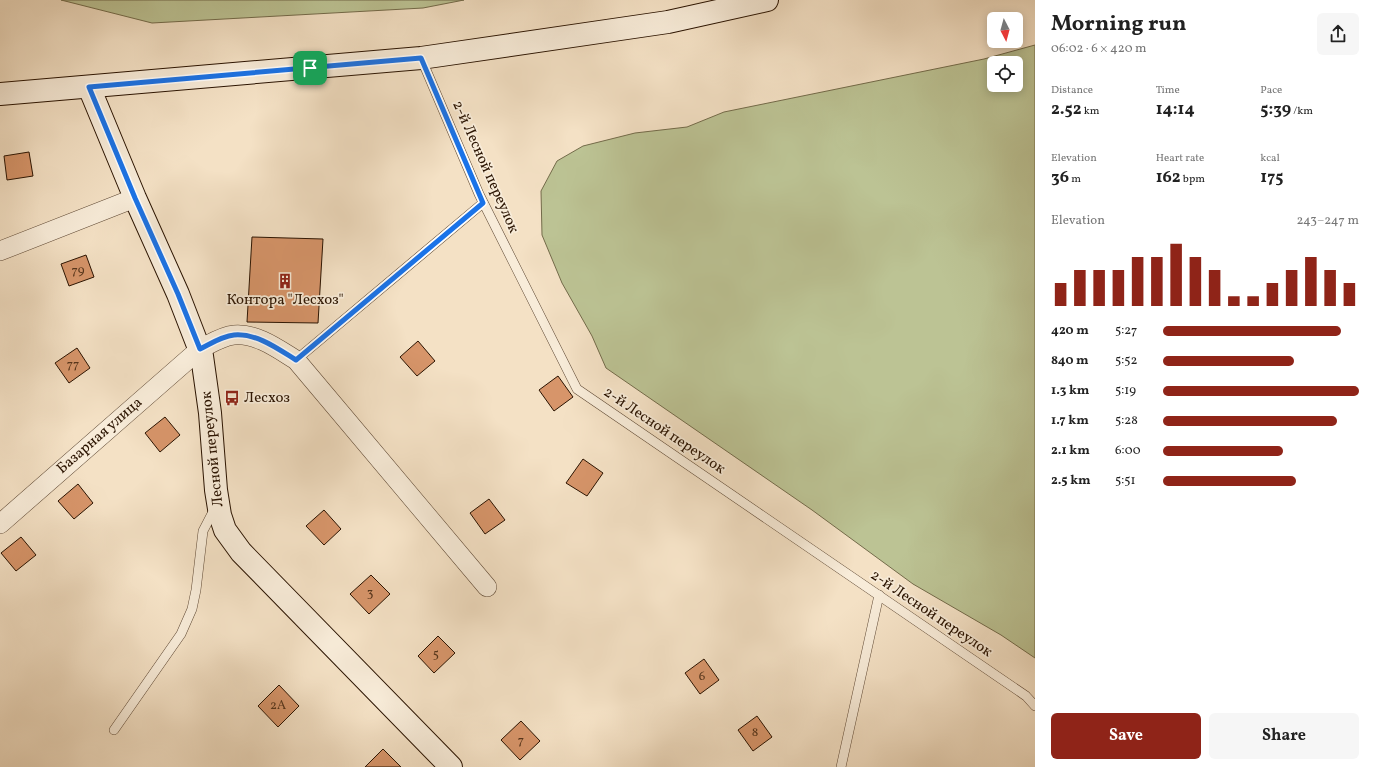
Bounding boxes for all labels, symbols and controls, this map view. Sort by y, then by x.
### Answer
text: Morning run [1051,9,1186,40]
north arrow [987,12,1023,48]
map controls [987,12,1023,92]
button: share [1317,13,1359,55]
text: 06:02 · 6 × 420 m [1051,40,1147,58]
pin [293,51,327,85]
button: locate [987,56,1023,92]
icon: arrive [299,57,321,79]
text: Distance [1051,83,1093,98]
text: Time [1156,83,1180,98]
text: Pace [1260,83,1282,98]
street label: 2-й Лесной переулок [446,97,524,237]
text: 2.52 [1051,98,1082,121]
text: 14:14 [1156,98,1195,121]
text: 5:39 [1260,98,1291,121]
text: km [1082,104,1099,119]
text: /km [1291,104,1313,119]
text: Elevation [1051,151,1097,166]
text: Heart rate [1156,151,1204,166]
text: kcal [1260,151,1280,166]
text: 36 [1051,166,1069,189]
text: 162 [1156,166,1181,189]
text: 175 [1260,166,1283,189]
text: m [1069,172,1081,187]
text: bpm [1181,172,1205,187]
text: Elevation [1051,212,1105,230]
text: 243–247 m [1296,212,1359,230]
house number: 79 [72,262,85,280]
building icon: Контора "Лесхоз" [276,272,294,290]
place label: Контора "Лесхоз" [226,290,344,311]
text: 420 m [1051,322,1089,340]
text: 5:27 [1115,322,1137,340]
text: 840 m [1051,352,1089,370]
text: 5:52 [1115,352,1138,370]
house number: 77 [67,356,79,374]
street label: 2-й Лесной переулок [599,382,729,480]
text: 1.3 km [1051,382,1089,400]
text: 5:19 [1115,382,1136,400]
place label: Лесхоз [244,388,290,409]
bus stop icon: Лесхоз [223,389,241,407]
street label: Лесной переулок [196,390,230,508]
street label: Базарная улица [53,393,147,479]
text: 1.7 km [1051,412,1089,430]
text: 5:28 [1115,412,1138,430]
text: 2.1 km [1051,442,1090,460]
text: 6:00 [1115,442,1141,460]
text: 2.5 km [1051,472,1091,490]
text: 5:51 [1115,472,1136,490]
street label: 2-й Лесной переулок [866,565,996,663]
house number: 3 [367,585,374,603]
house number: 5 [433,646,439,664]
house number: 6 [699,668,706,686]
house number: 2А [270,697,286,715]
button: Save [1051,713,1201,759]
button: Share [1209,713,1359,759]
house number: 8 [752,724,758,742]
house number: 7 [518,732,524,750]

